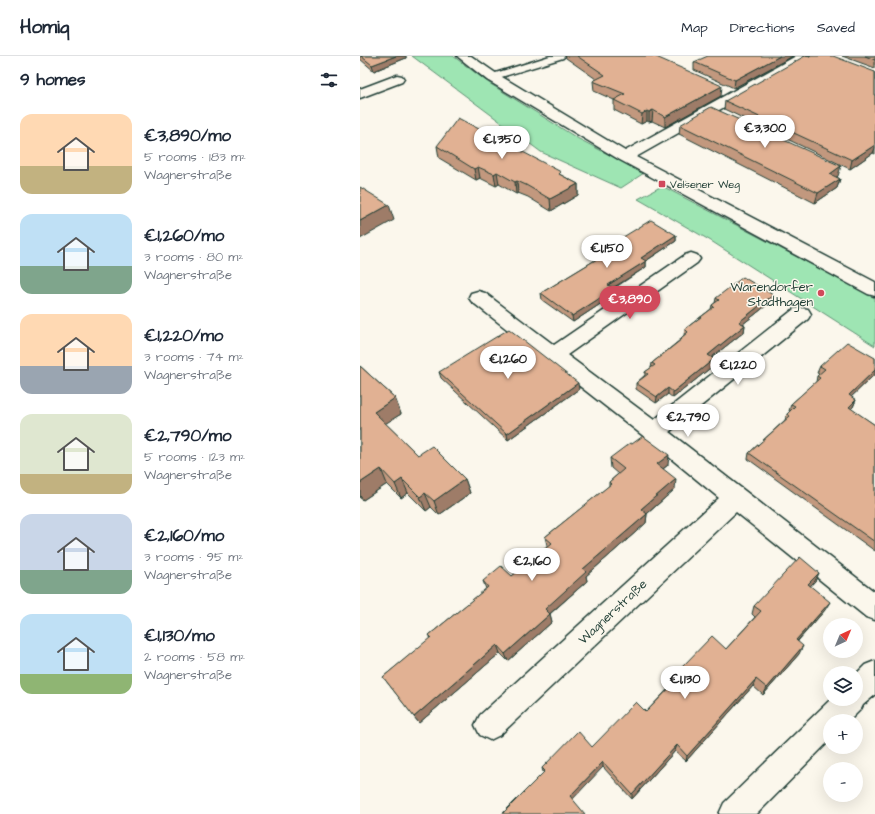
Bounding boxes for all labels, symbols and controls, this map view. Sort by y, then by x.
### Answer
text: Homiq [20,14,70,41]
text: Map [681,18,708,38]
text: Directions [730,18,795,38]
text: Saved [817,18,855,38]
text: 9 homes [20,68,85,92]
icon: filters [318,69,340,91]
pin: €3,300 [732,115,798,149]
text: €3,300 [744,119,786,137]
text: €3,890/mo [144,124,231,148]
pin: €1,350 [469,126,535,160]
icon: home [52,130,100,178]
text: €1,350 [483,130,521,148]
text: 5 rooms · 183 m² [144,148,246,166]
text: Wagnerstraße [144,166,232,184]
place label: Velsener Weg [670,177,740,193]
marker: Velsener Weg [657,179,667,189]
text: €1,260/mo [144,224,224,248]
icon: home [52,230,100,278]
pin: €1,150 [574,235,640,269]
text: €1,150 [590,239,624,257]
text: 3 rooms · 80 m² [144,248,243,266]
text: Wagnerstraße [144,266,232,284]
place label: Warendorfer Stadthagen [730,278,813,312]
pin: €3,890 [597,286,663,320]
marker: Warendorfer Stadthagen [816,288,826,298]
text: €3,890 [608,290,652,308]
text: €1,220/mo [144,324,223,348]
icon: home [52,330,100,378]
pin: €1,260 [475,346,541,380]
text: 3 rooms · 74 m² [144,348,244,366]
text: €1,260 [489,350,527,368]
pin: €1,220 [705,352,771,386]
text: €1,220 [719,356,757,374]
text: Wagnerstraße [144,366,232,384]
pin: €2,790 [655,404,721,438]
text: €2,790 [666,408,710,426]
text: €2,790/mo [144,424,232,448]
icon: home [52,430,100,478]
text: 5 rooms · 123 m² [144,448,245,466]
text: Wagnerstraße [144,466,232,484]
text: €2,160/mo [144,524,224,548]
icon: home [52,530,100,578]
text: 3 rooms · 95 m² [144,548,243,566]
pin: €2,160 [499,548,565,582]
text: €2,160 [513,552,551,570]
text: Wagnerstraße [144,566,232,584]
street label: Wagnerstraße [574,575,652,649]
north arrow [823,618,863,658]
map controls [823,618,863,802]
text: €1,130/mo [144,624,215,648]
icon: home [52,630,100,678]
text: 2 rooms · 58 m² [144,648,245,666]
text: Wagnerstraße [144,666,232,684]
pin: €1,130 [652,666,718,700]
button: layers [823,666,863,706]
text: €1,130 [670,670,700,688]
button: + [823,714,863,754]
button: − [823,762,863,802]

